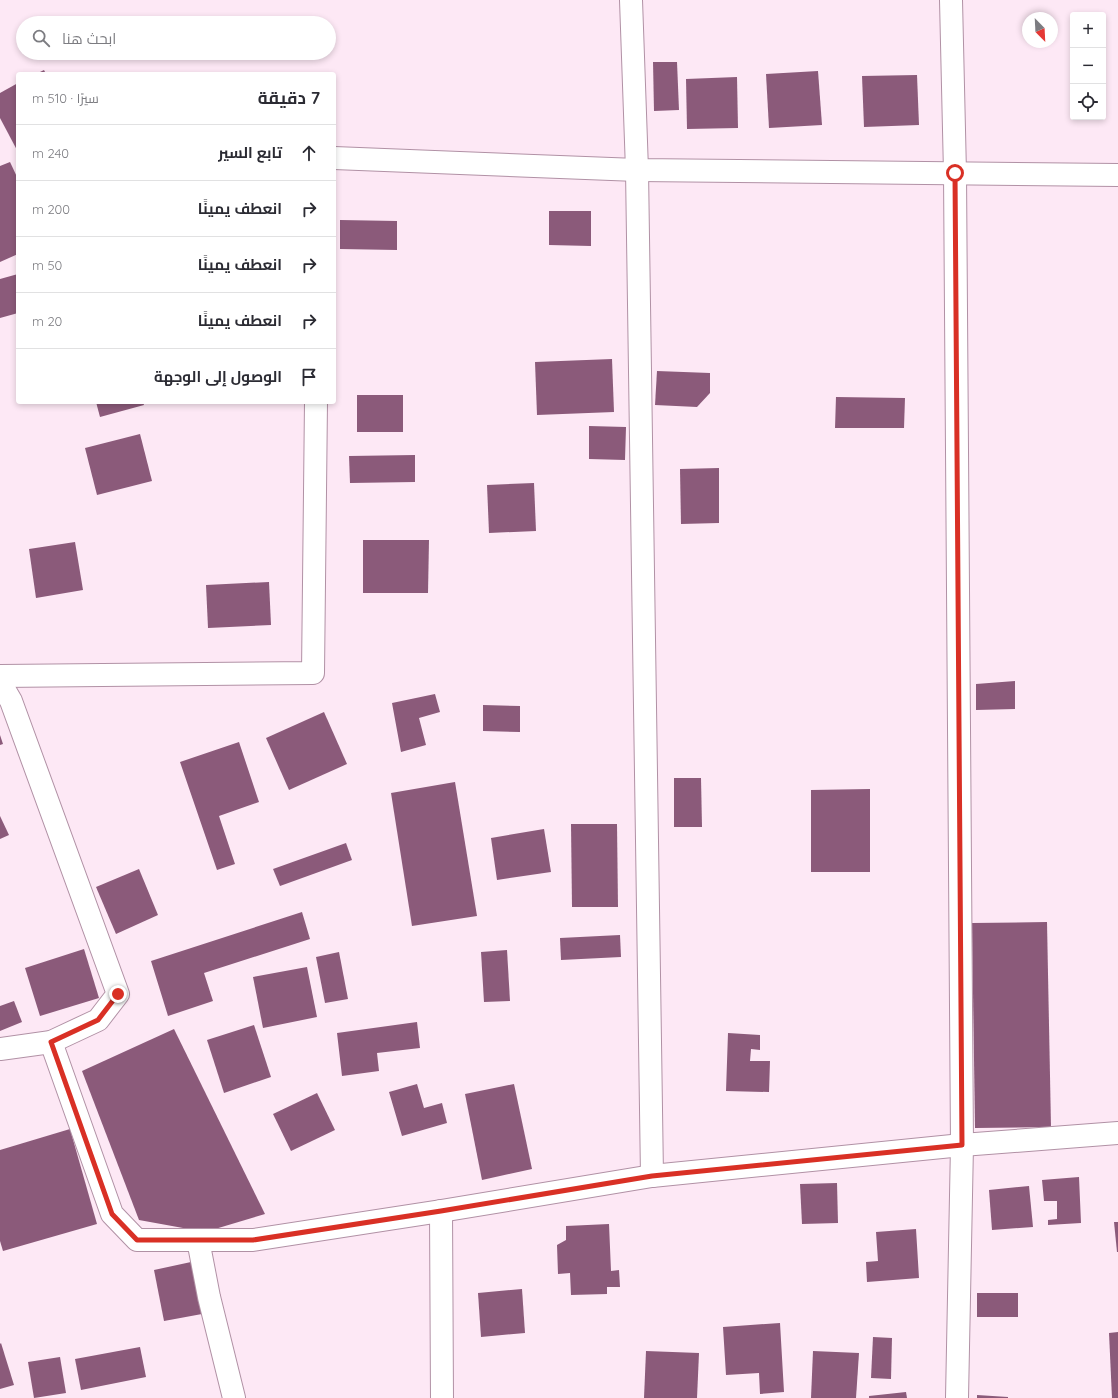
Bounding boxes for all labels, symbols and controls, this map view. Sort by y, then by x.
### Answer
north arrow [1022,12,1058,48]
map controls [1070,12,1106,120]
button: + [1070,12,1106,48]
search box [16,16,336,60]
icon: search [30,27,52,49]
text: ابحث هنا [62,29,116,48]
button: − [1070,48,1106,84]
button: locate [1070,84,1106,120]
text: 7 دقيقة [258,87,320,108]
text: سيرًا · 510 m [32,90,99,106]
icon: ahead [298,142,320,164]
text: تابع السير [218,143,282,162]
text: 240 m [32,145,69,161]
route start [946,164,964,182]
icon: right [298,198,320,220]
text: انعطف يمينًا [198,199,282,218]
text: 200 m [32,201,70,217]
icon: right [298,254,320,276]
text: انعطف يمينًا [198,255,282,274]
text: 50 m [32,257,62,273]
icon: right [298,310,320,332]
text: انعطف يمينًا [198,311,282,330]
text: 20 m [32,313,62,329]
icon: arrive [298,366,320,388]
text: الوصول إلى الوجهة [154,367,282,386]
route end [109,985,127,1003]

